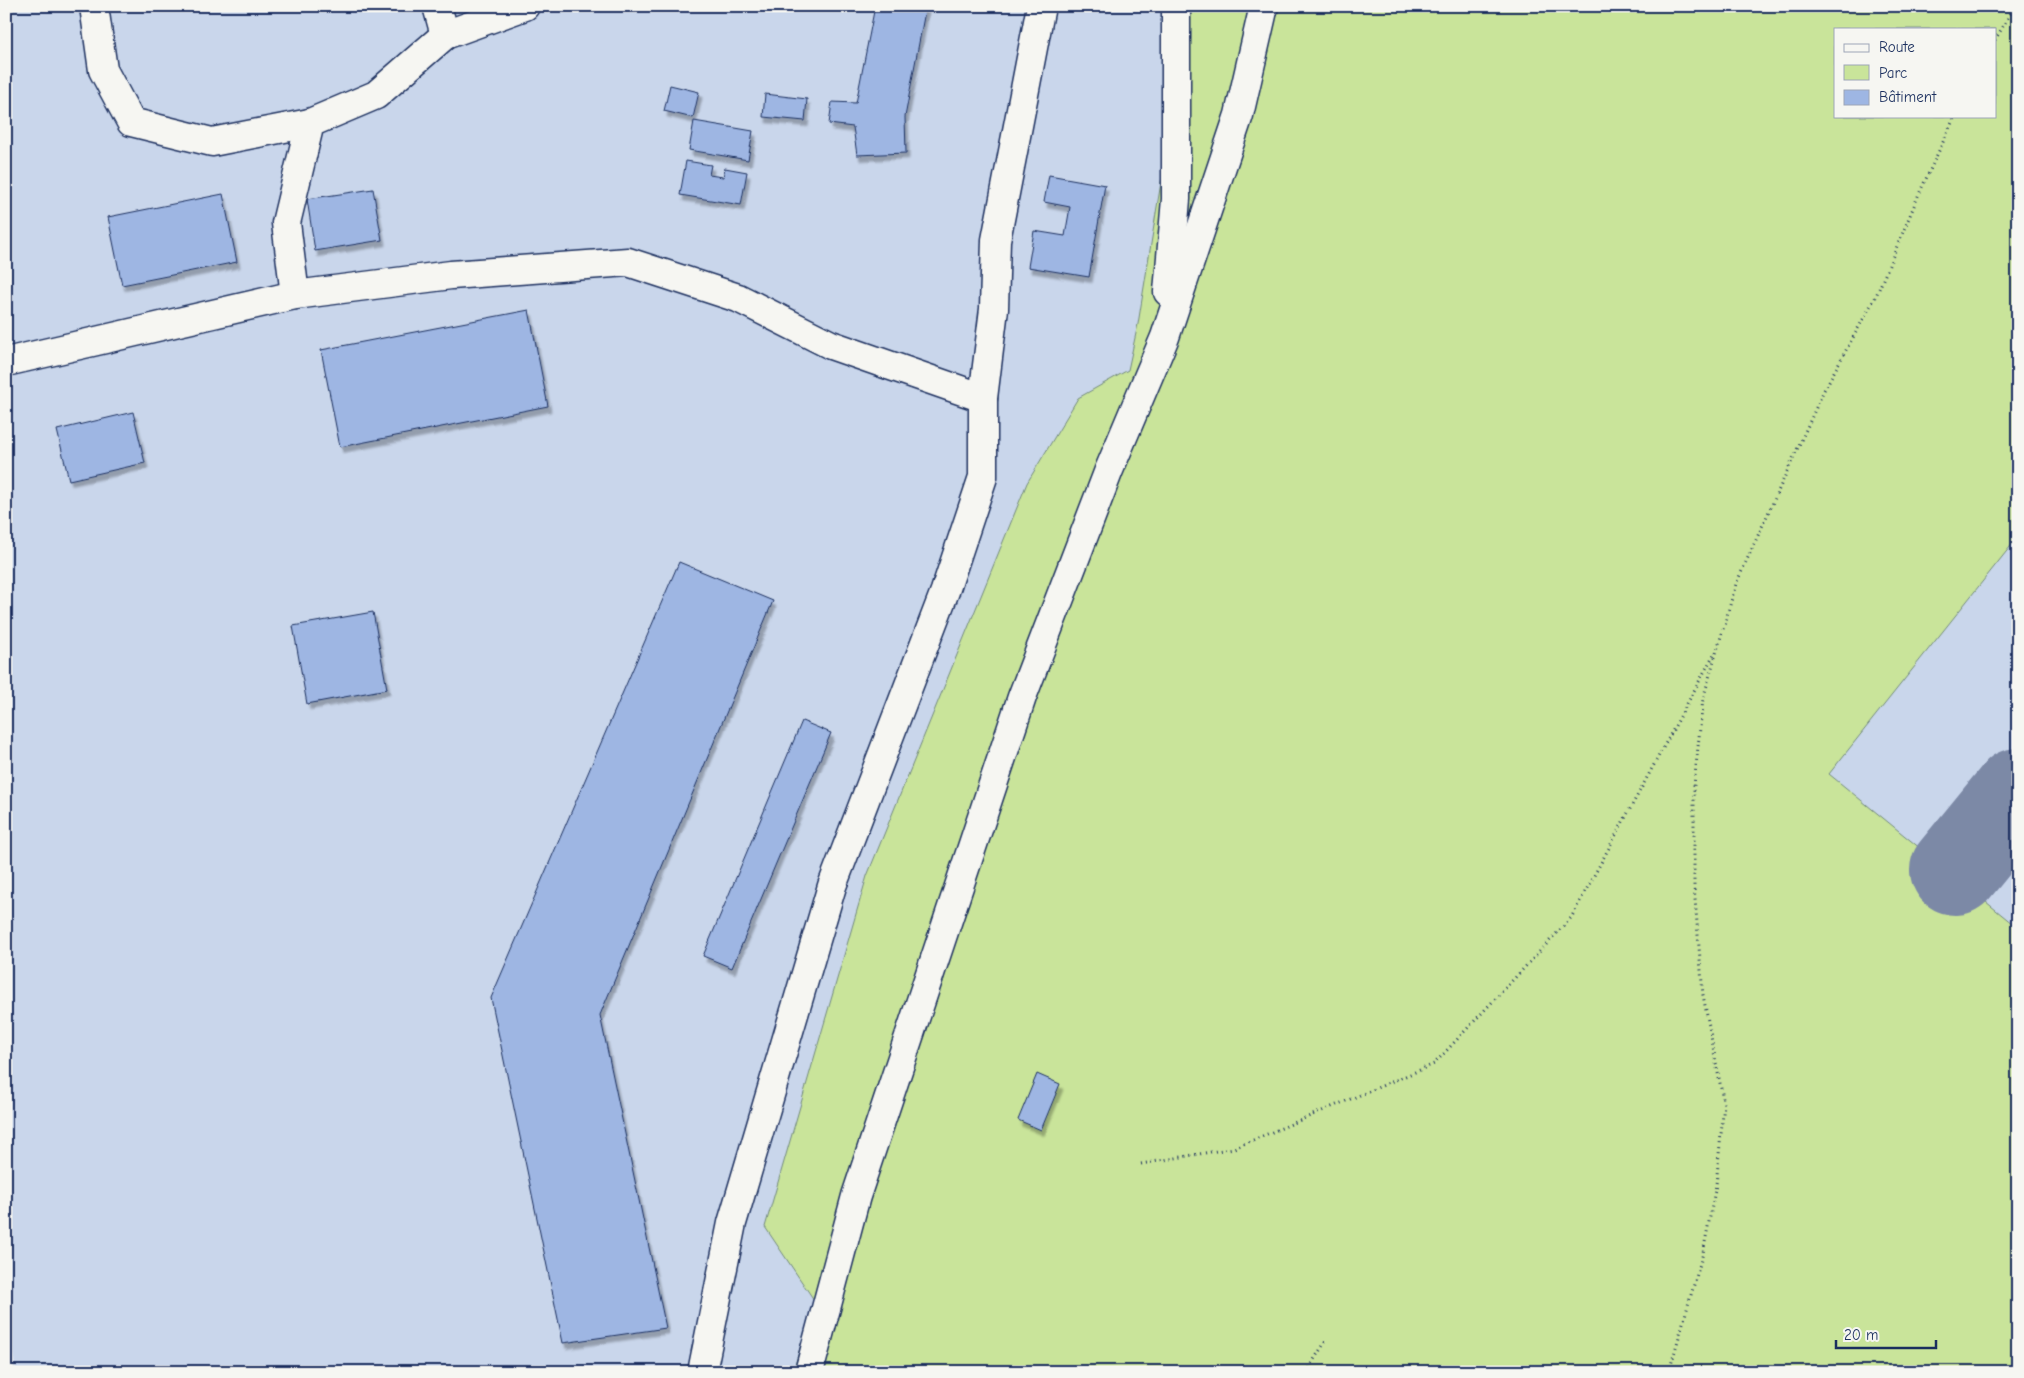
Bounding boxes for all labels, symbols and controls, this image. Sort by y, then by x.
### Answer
legend [1834,28,1996,118]
text: Route [1879,38,1915,56]
text: Parc [1879,64,1907,82]
text: Bâtiment [1879,88,1937,106]
scale bar [1836,1318,1936,1350]
text: 20 m [1844,1326,1878,1344]

